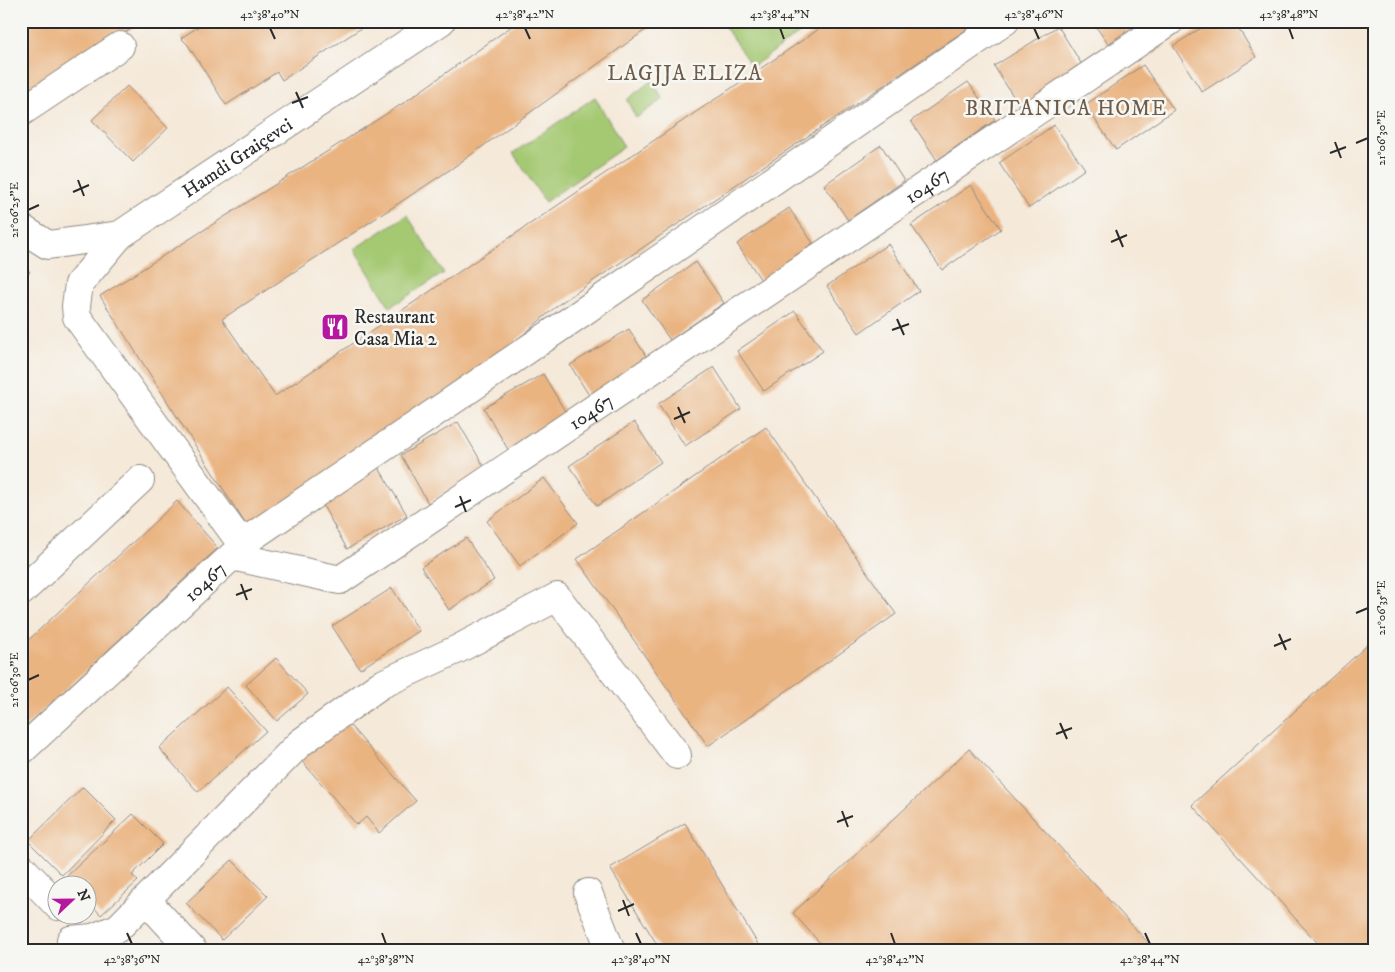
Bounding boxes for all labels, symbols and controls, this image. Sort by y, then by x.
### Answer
text: 42°38'40"N [240,7,300,22]
text: 42°38'42"N [496,7,555,22]
text: 42°38'44"N [750,7,810,22]
text: 42°38'46"N [1004,7,1064,22]
text: 42°38'48"N [1260,7,1319,22]
district label: LAGJJA ELIZA [607,61,763,87]
district label: BRITANICA HOME [965,96,1167,122]
text: 21°06'30"E [1374,110,1389,166]
street label: Hamdi Graiçevci [178,113,297,203]
street label: 10467 [901,163,954,209]
text: 21°06'25"E [7,181,22,238]
place label: Restaurant Casa Mia 2 [354,306,438,351]
restaurant icon: Restaurant Casa Mia 2 [320,312,350,342]
street label: 10467 [565,390,618,435]
street label: 10467 [180,558,231,607]
text: 21°06'35"E [1374,580,1389,635]
text: 21°06'30"E [7,652,22,708]
north arrow [48,874,98,924]
text: N [73,887,94,905]
text: 42°38'36"N [104,952,161,967]
text: 42°38'38"N [358,952,414,967]
text: 42°38'40"N [611,952,671,967]
text: 42°38'42"N [866,952,925,967]
text: 42°38'44"N [1120,952,1180,967]

